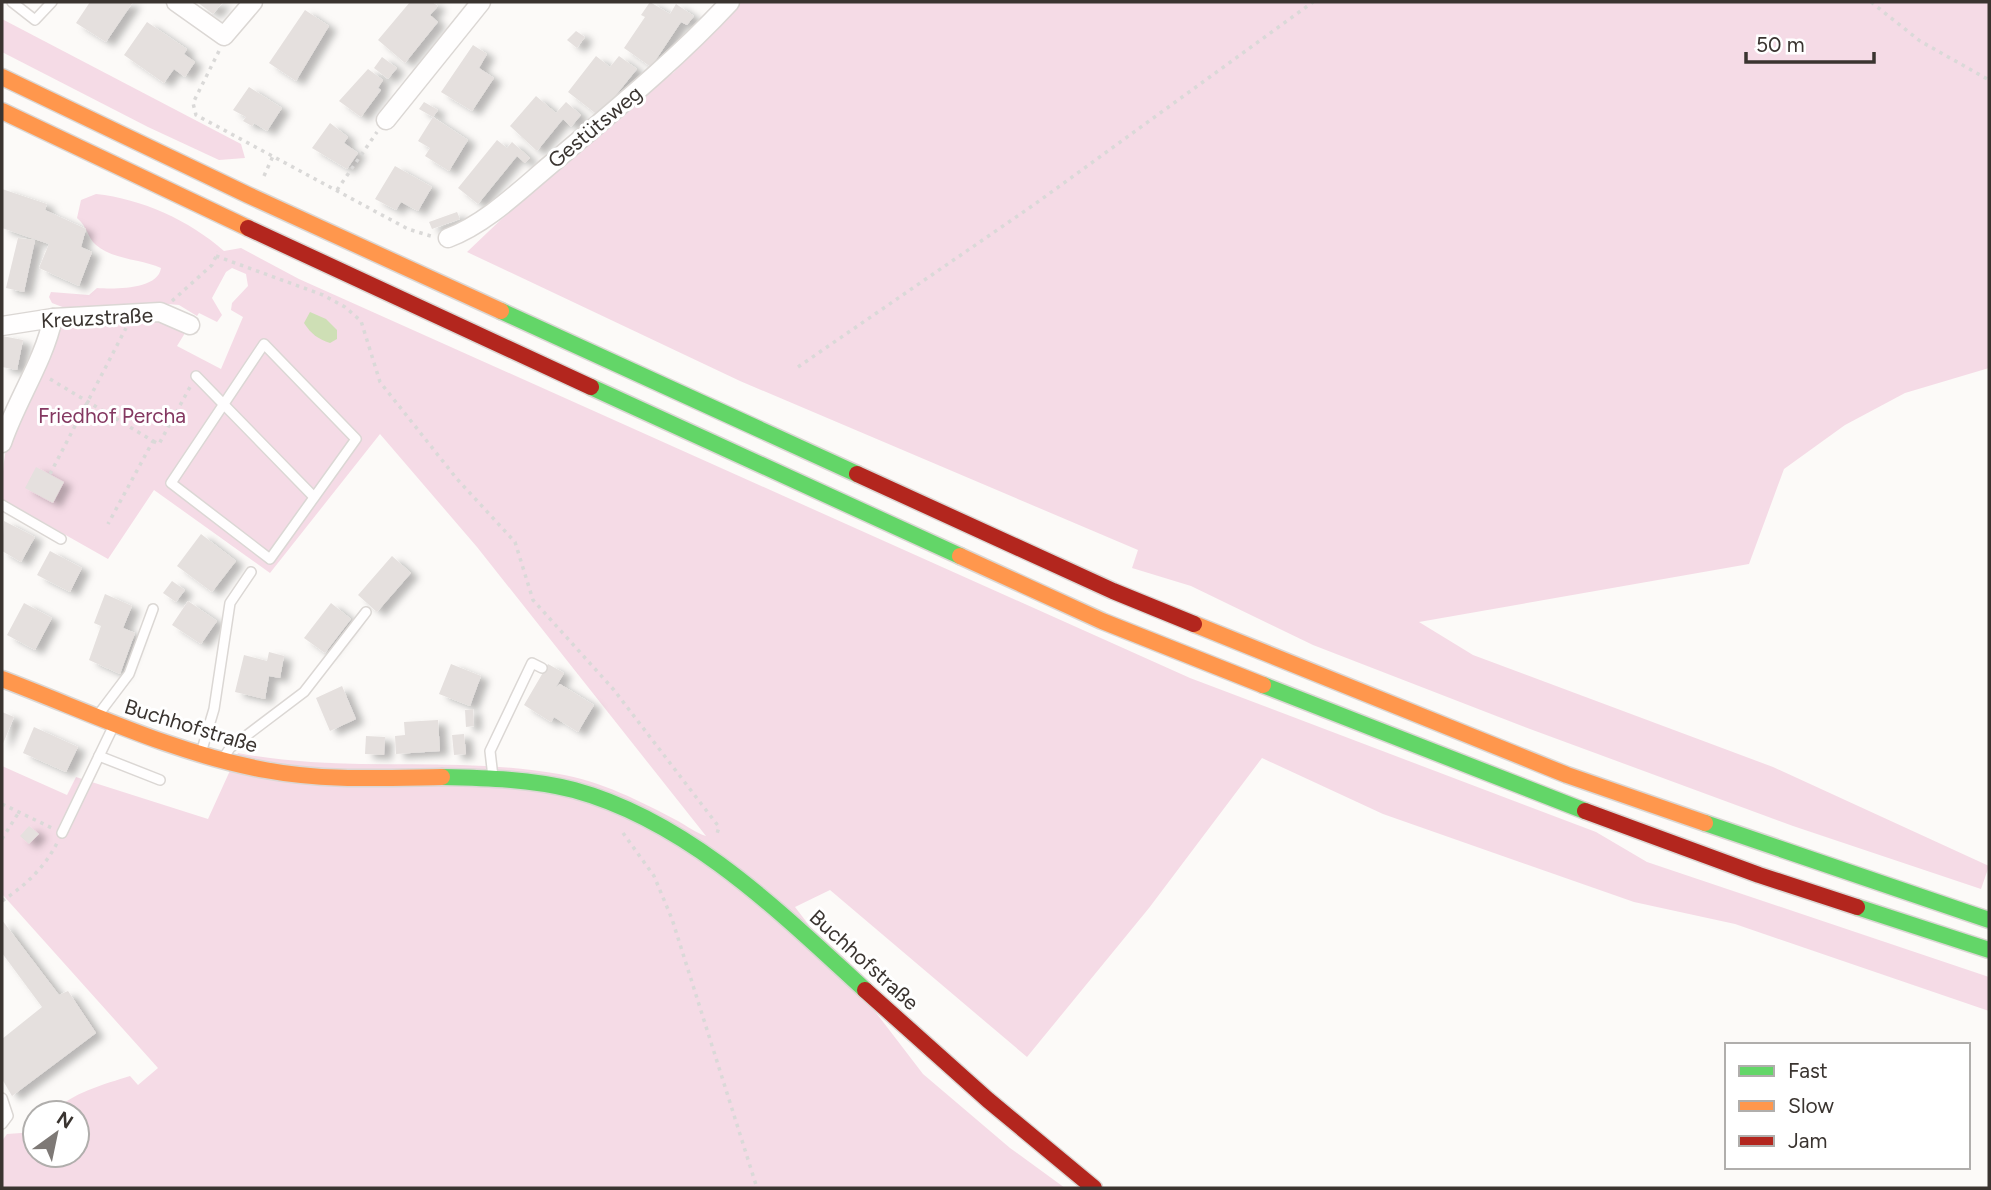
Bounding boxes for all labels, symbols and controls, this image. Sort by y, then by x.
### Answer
scale bar [1746,21,1874,65]
text: 50 m [1756,32,1805,57]
street label: Gestütsweg [543,80,647,173]
street label: Kreuzstraße [40,302,154,333]
park label: Friedhof Percha [38,403,186,428]
street label: Buchhofstraße [121,693,261,758]
street label: Buchhofstraße [805,904,924,1015]
legend [1725,1043,1970,1169]
text: Fast [1788,1058,1828,1083]
text: Slow [1788,1093,1834,1118]
north arrow [21,1099,91,1169]
text: N [53,1107,77,1134]
text: Jam [1788,1128,1827,1153]

